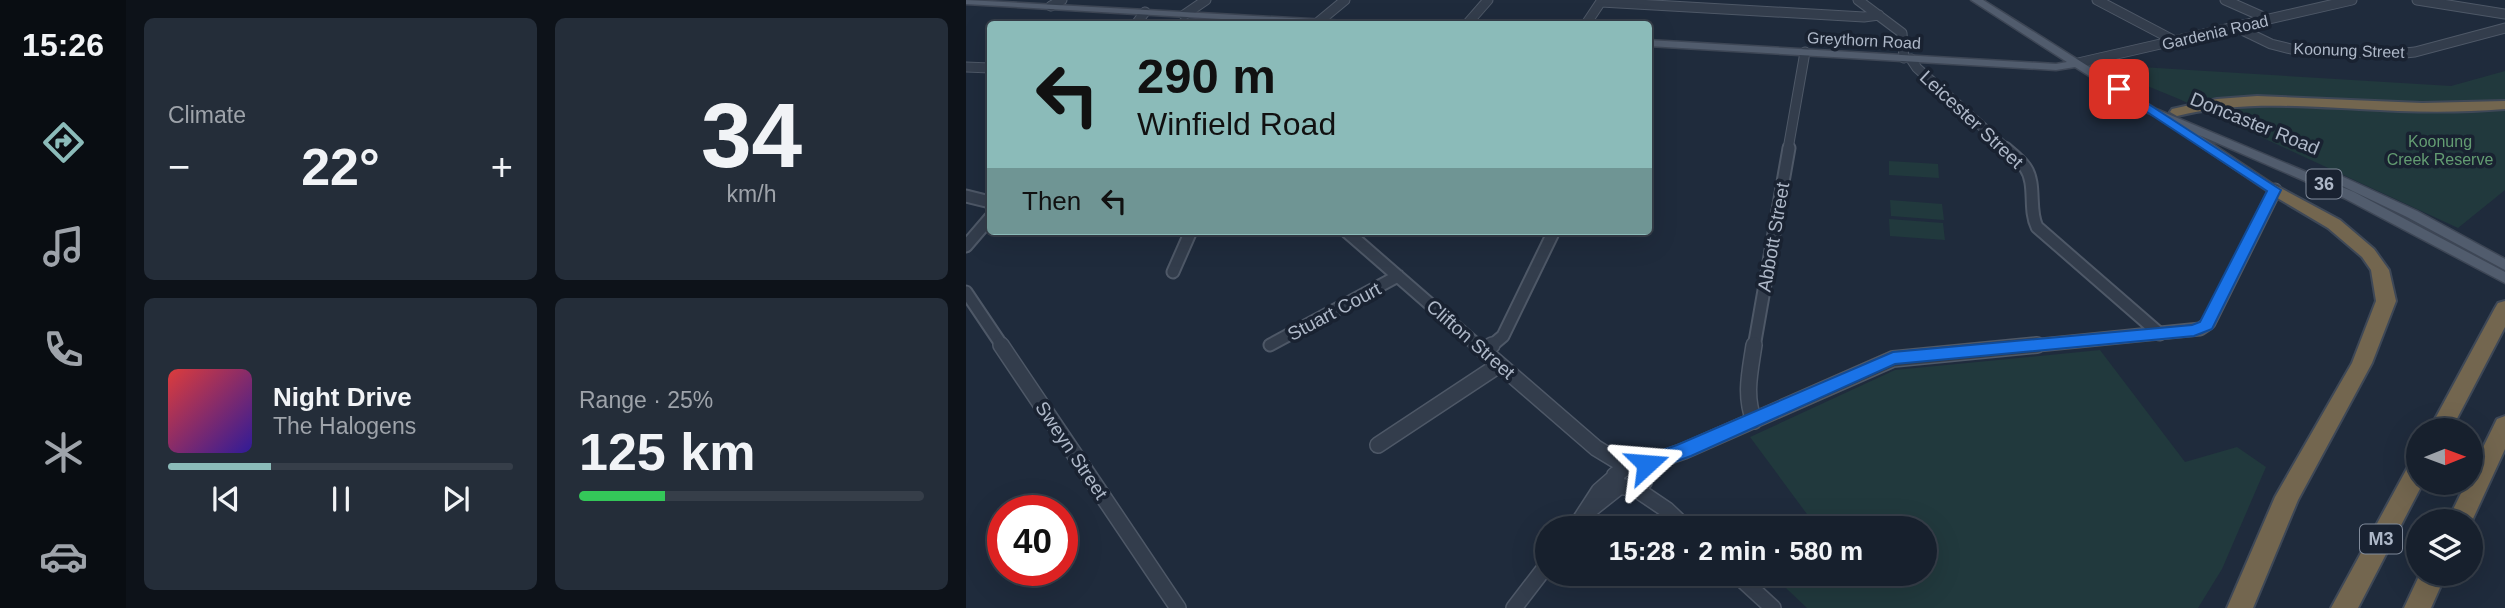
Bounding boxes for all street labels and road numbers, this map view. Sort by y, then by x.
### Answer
street label: Gardenia Road [2160,12,2270,53]
street label: Greythorn Road [1807,29,1921,52]
street label: Koonung Street [2293,40,2405,61]
street label: Leicester Street [1916,66,2028,173]
street label: Doncaster Road [2187,88,2322,159]
road number: 36 [2306,169,2342,198]
street label: Abbott Street [1754,180,1794,294]
street label: Stuart Court [1284,278,1385,345]
street label: Clifton Street [1422,295,1520,384]
street label: Sweyn Street [1031,398,1112,504]
road number: M3 [2360,524,2402,554]

